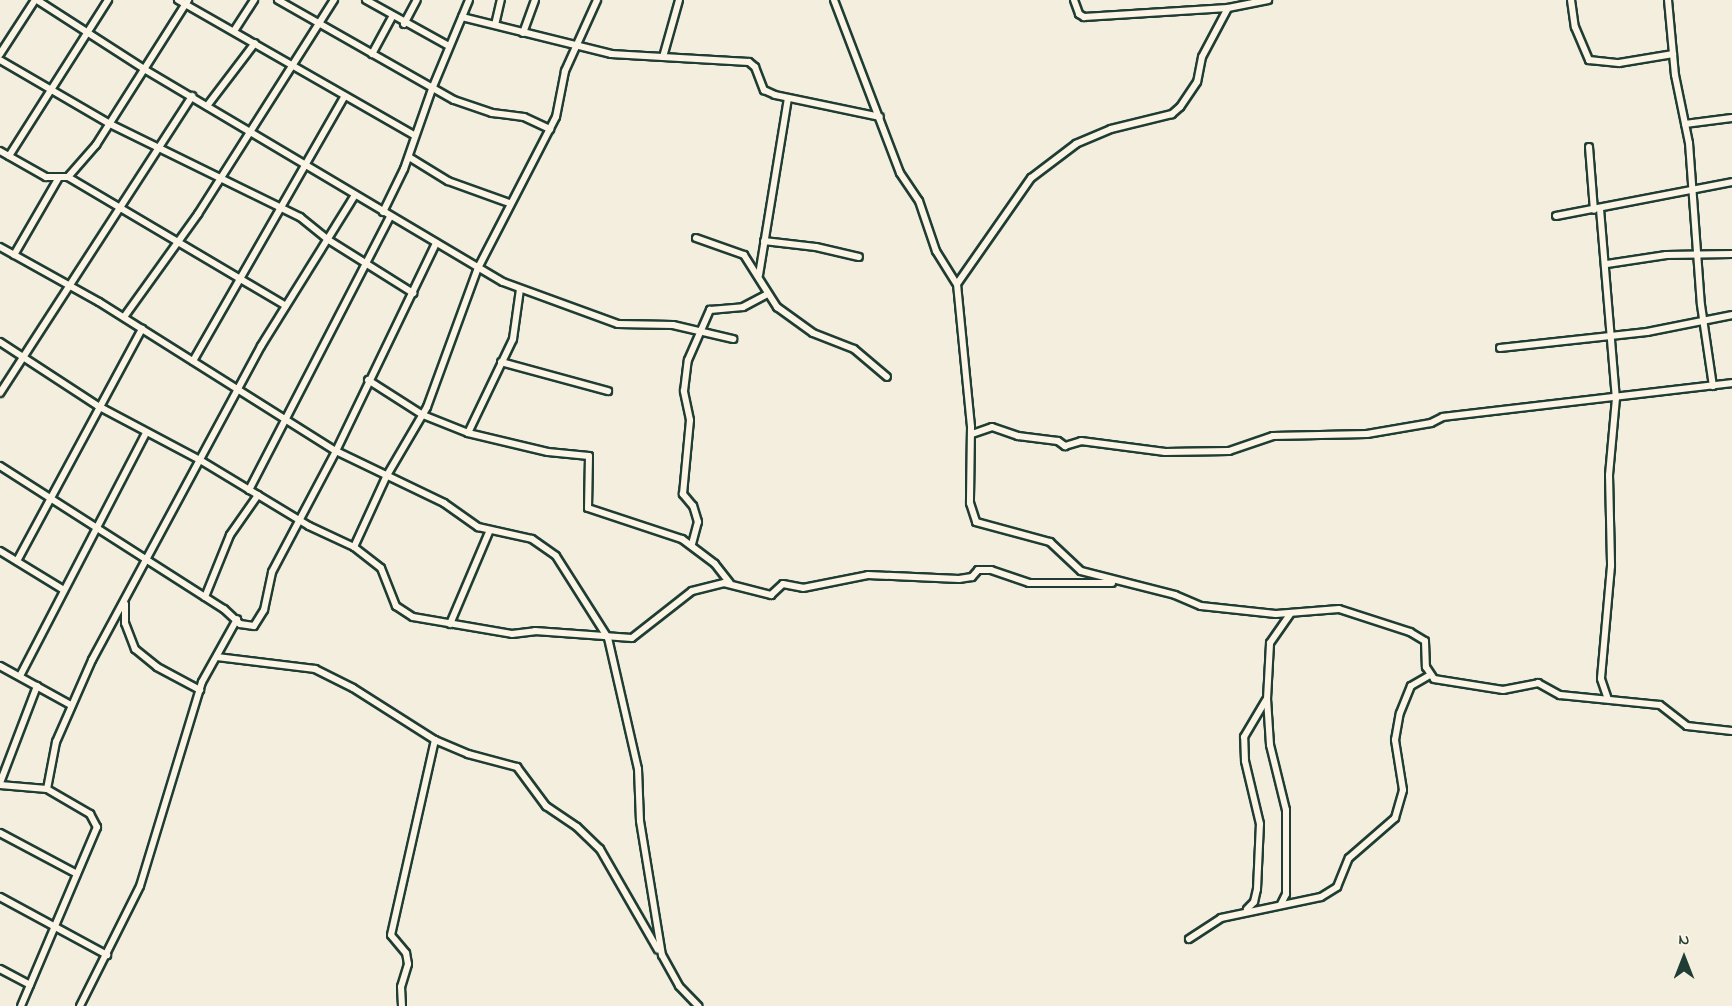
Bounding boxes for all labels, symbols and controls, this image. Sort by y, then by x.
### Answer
north arrow [1654,928,1714,988]
text: N [1679,928,1689,952]

